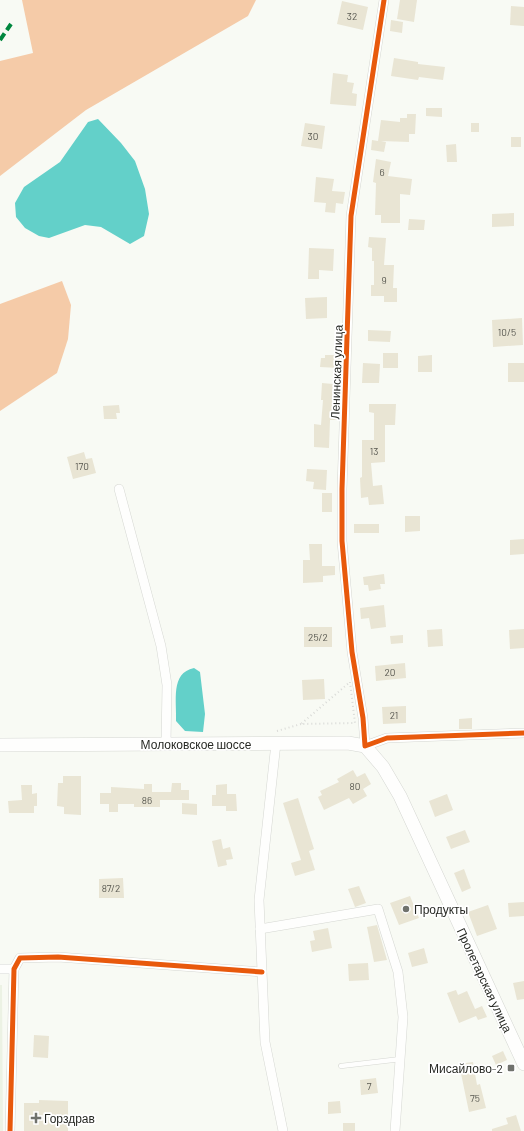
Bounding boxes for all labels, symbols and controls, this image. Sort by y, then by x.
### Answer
house number: 32 [347,10,357,22]
house number: 30 [308,130,318,142]
house number: 6 [379,166,385,178]
house number: 9 [381,274,387,286]
street label: Ленинская улица [327,324,346,420]
house number: 10/5 [498,326,516,338]
house number: 13 [370,445,378,457]
house number: 170 [75,460,89,472]
house number: 25/2 [308,631,328,643]
house number: 20 [384,666,396,678]
house number: 21 [390,709,398,721]
street label: Молоковское шоссе [141,737,252,751]
house number: 80 [350,780,360,792]
house number: 86 [142,794,152,806]
house number: 87/2 [102,882,120,894]
place label: Продукты [414,902,468,917]
marker: Продукты [401,904,411,914]
street label: Пролетарская улица [454,925,516,1035]
place label: Мисайлово-2 [429,1061,503,1075]
marker: Мисайлово-2 [506,1063,516,1073]
house number: 7 [367,1080,372,1092]
house number: 75 [470,1092,480,1104]
place label: Горздрав [44,1111,95,1126]
marker: Горздрав [31,1113,41,1123]

